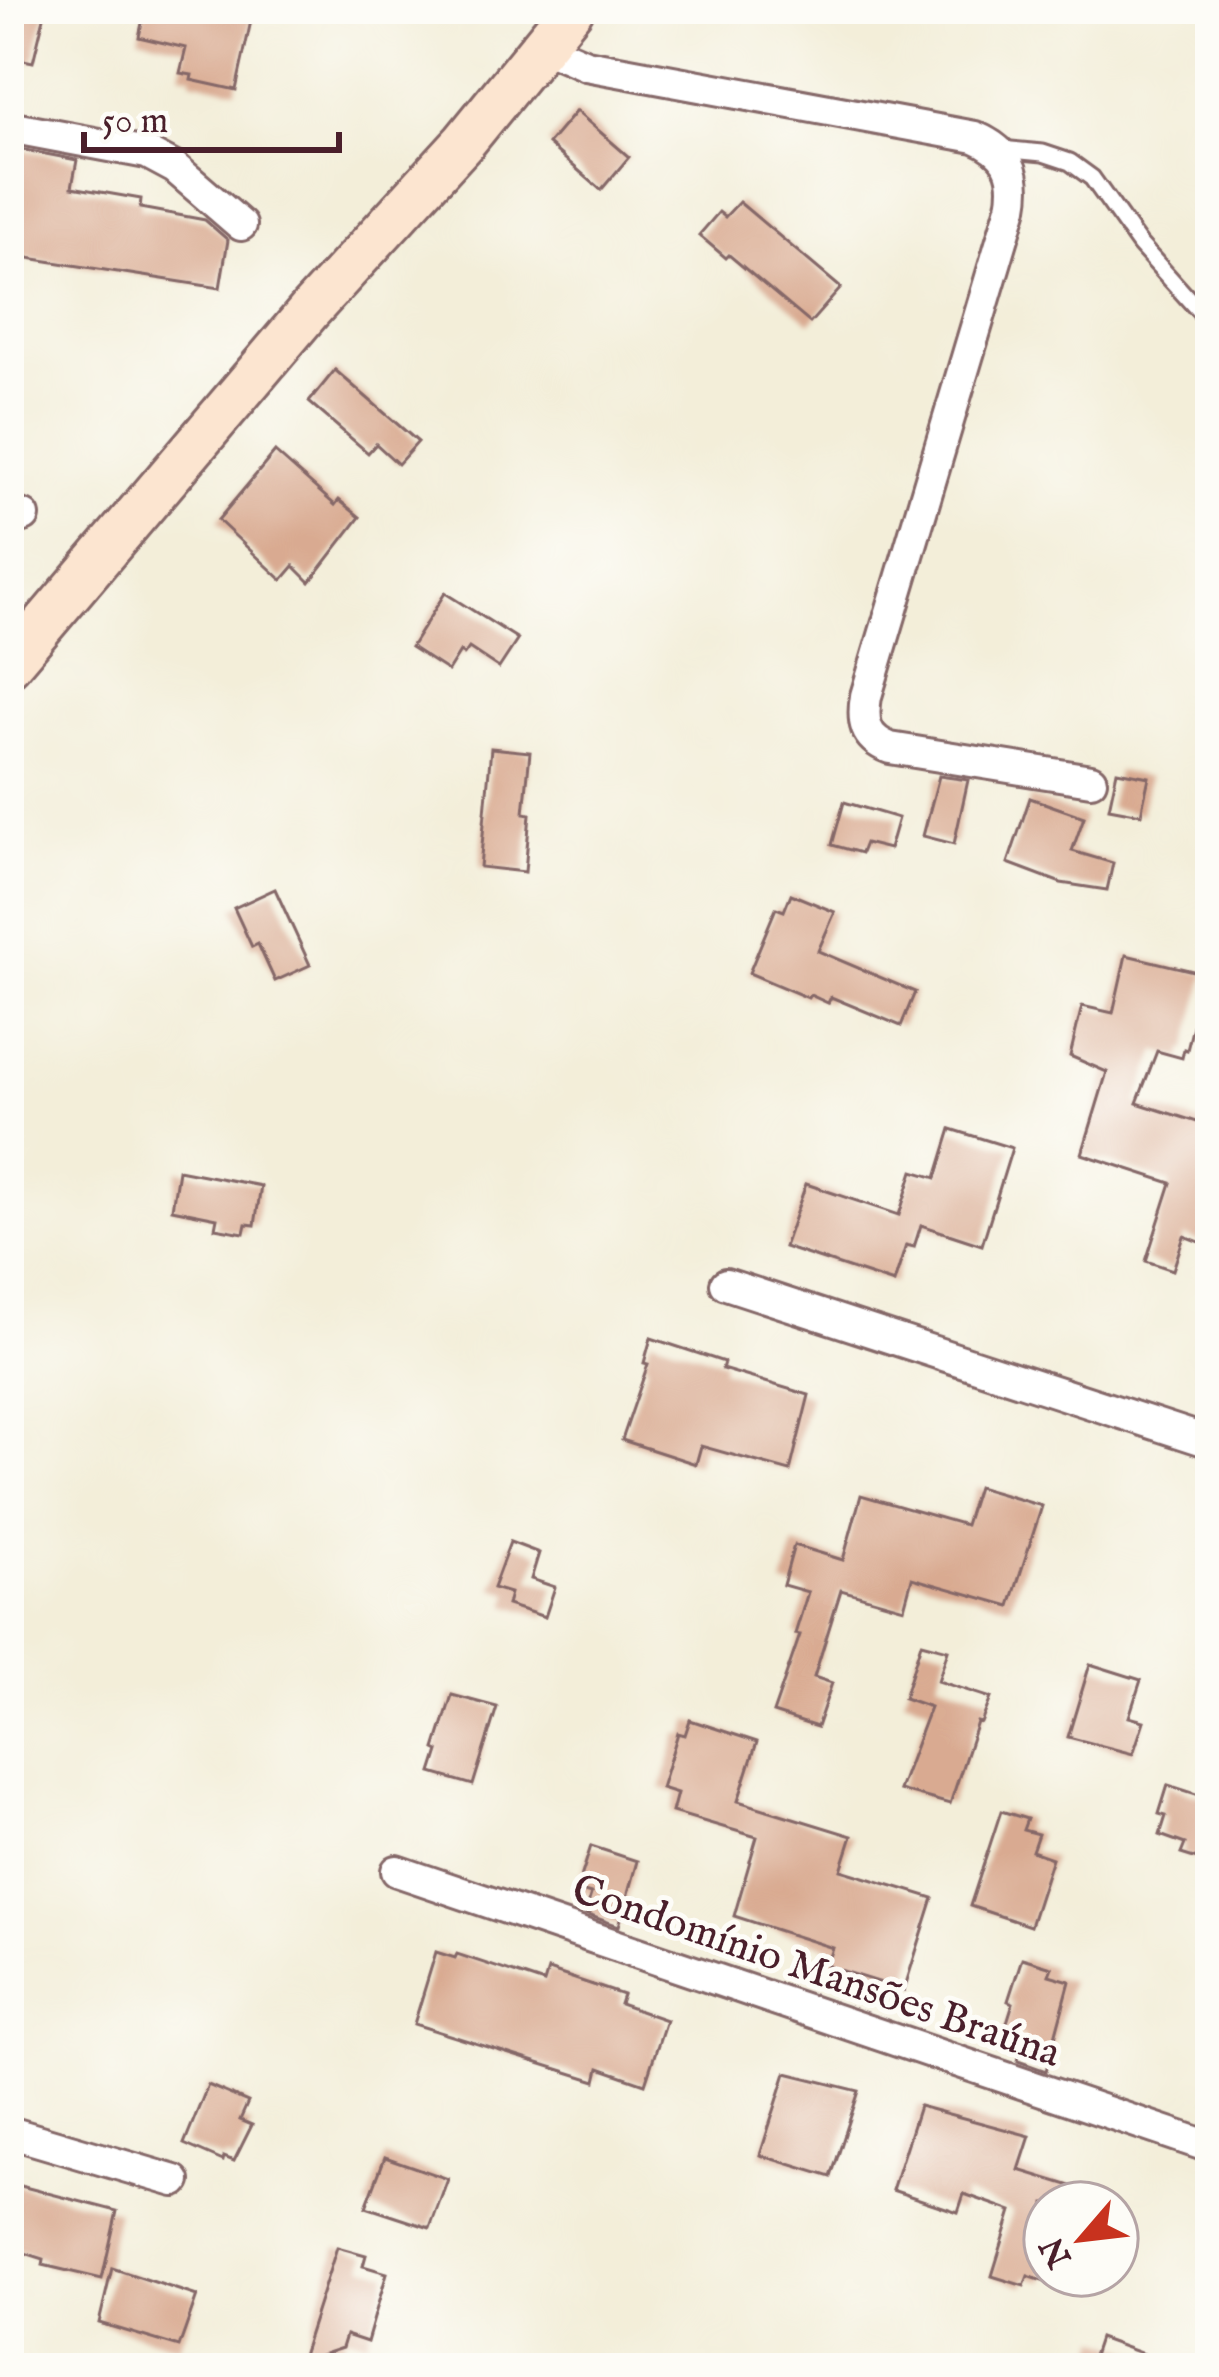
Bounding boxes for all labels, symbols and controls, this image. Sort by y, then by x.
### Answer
scale bar [84,78,339,152]
text: 50 m [102,99,168,145]
street label: Condomínio Mansões Braúna [565,1864,1068,2081]
north arrow [1021,2179,1141,2299]
text: N [1032,2229,1083,2275]

